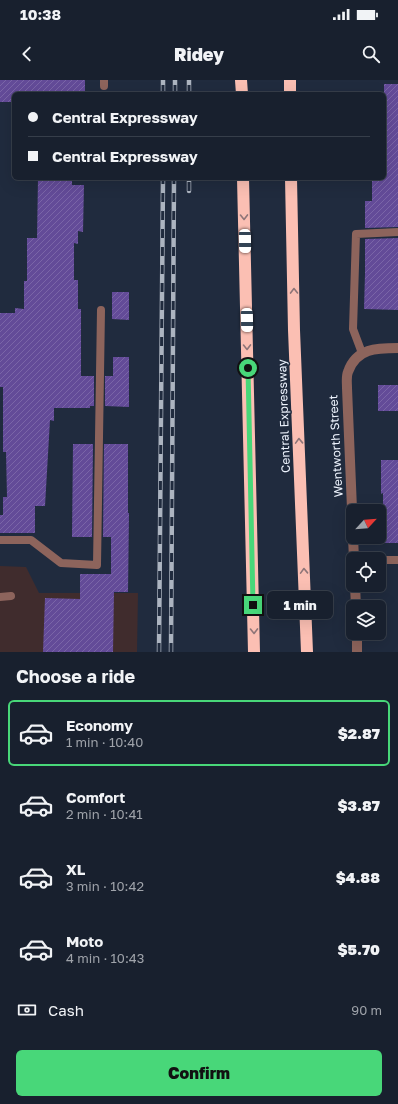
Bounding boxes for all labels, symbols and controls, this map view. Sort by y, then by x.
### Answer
text: 10:38 [20,5,61,23]
icon: back [16,43,38,65]
text: Ridey [174,43,224,65]
icon: search [360,43,382,65]
text: Central Expressway [52,108,198,126]
text: Central Expressway [52,147,198,165]
one-way arrow [240,214,248,220]
car [239,229,251,253]
one-way arrow [289,288,298,294]
car [241,308,253,332]
one-way arrow [243,344,251,350]
route start [239,359,257,377]
street label: Central Expressway [274,359,293,473]
street label: Wentworth Street [325,394,346,498]
one-way arrow [295,438,303,444]
north arrow [346,504,386,544]
map controls [346,504,386,640]
button: locate [346,552,386,592]
one-way arrow [300,568,308,574]
callout: 1 min [267,591,333,619]
route end [244,596,262,614]
text: 1 min [283,597,317,613]
button: layers [346,600,386,640]
one-way arrow [250,628,258,634]
text: Choose a ride [16,665,135,687]
icon: car [18,715,54,751]
text: Economy [66,716,133,734]
text: $2.87 [338,724,380,742]
text: 1 min · 10:40 [66,734,143,750]
icon: car [18,787,54,823]
text: Comfort [66,788,125,806]
text: $3.87 [338,796,380,814]
text: 2 min · 10:41 [66,806,143,822]
icon: car [18,859,54,895]
text: XL [66,860,85,878]
text: $4.88 [336,868,380,886]
text: 3 min · 10:42 [66,878,144,894]
icon: car [18,931,54,967]
text: Moto [66,932,103,950]
text: $5.70 [337,940,380,958]
text: 4 min · 10:43 [66,950,144,966]
icon: cash [16,999,38,1021]
text: Cash [48,1001,84,1019]
text: 90 m [351,1002,382,1018]
button: Confirm [16,1050,382,1096]

